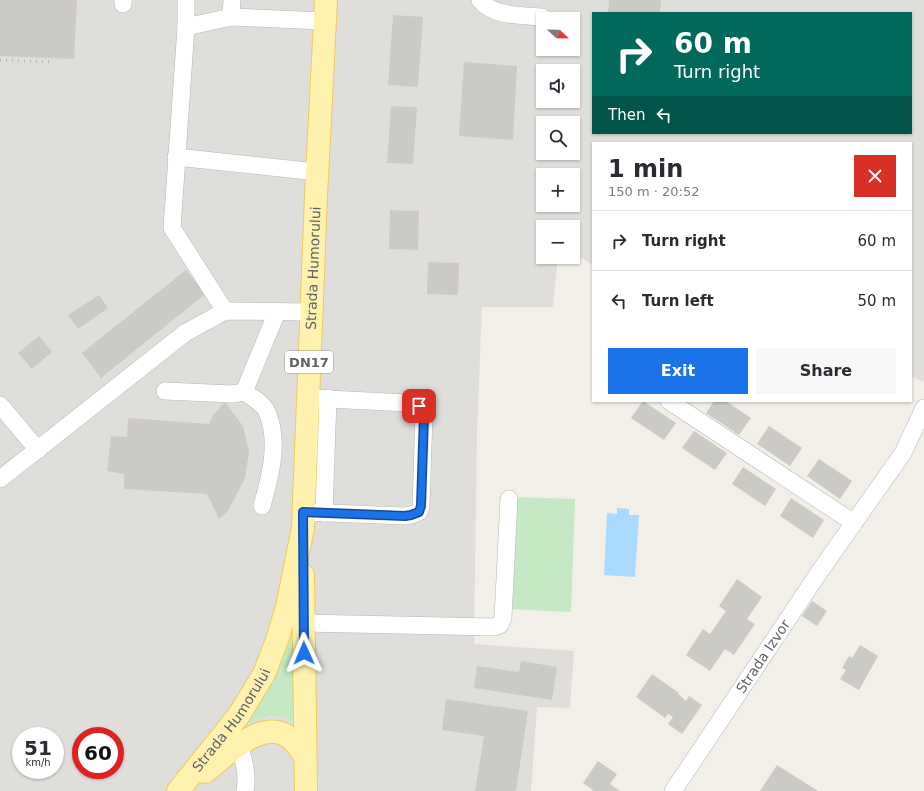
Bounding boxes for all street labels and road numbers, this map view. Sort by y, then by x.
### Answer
street label: Strada Humorului [303,206,324,330]
road number: DN17 [285,351,333,373]
street label: Strada Izvor [733,616,793,696]
street label: Strada Humorului [189,666,273,775]

